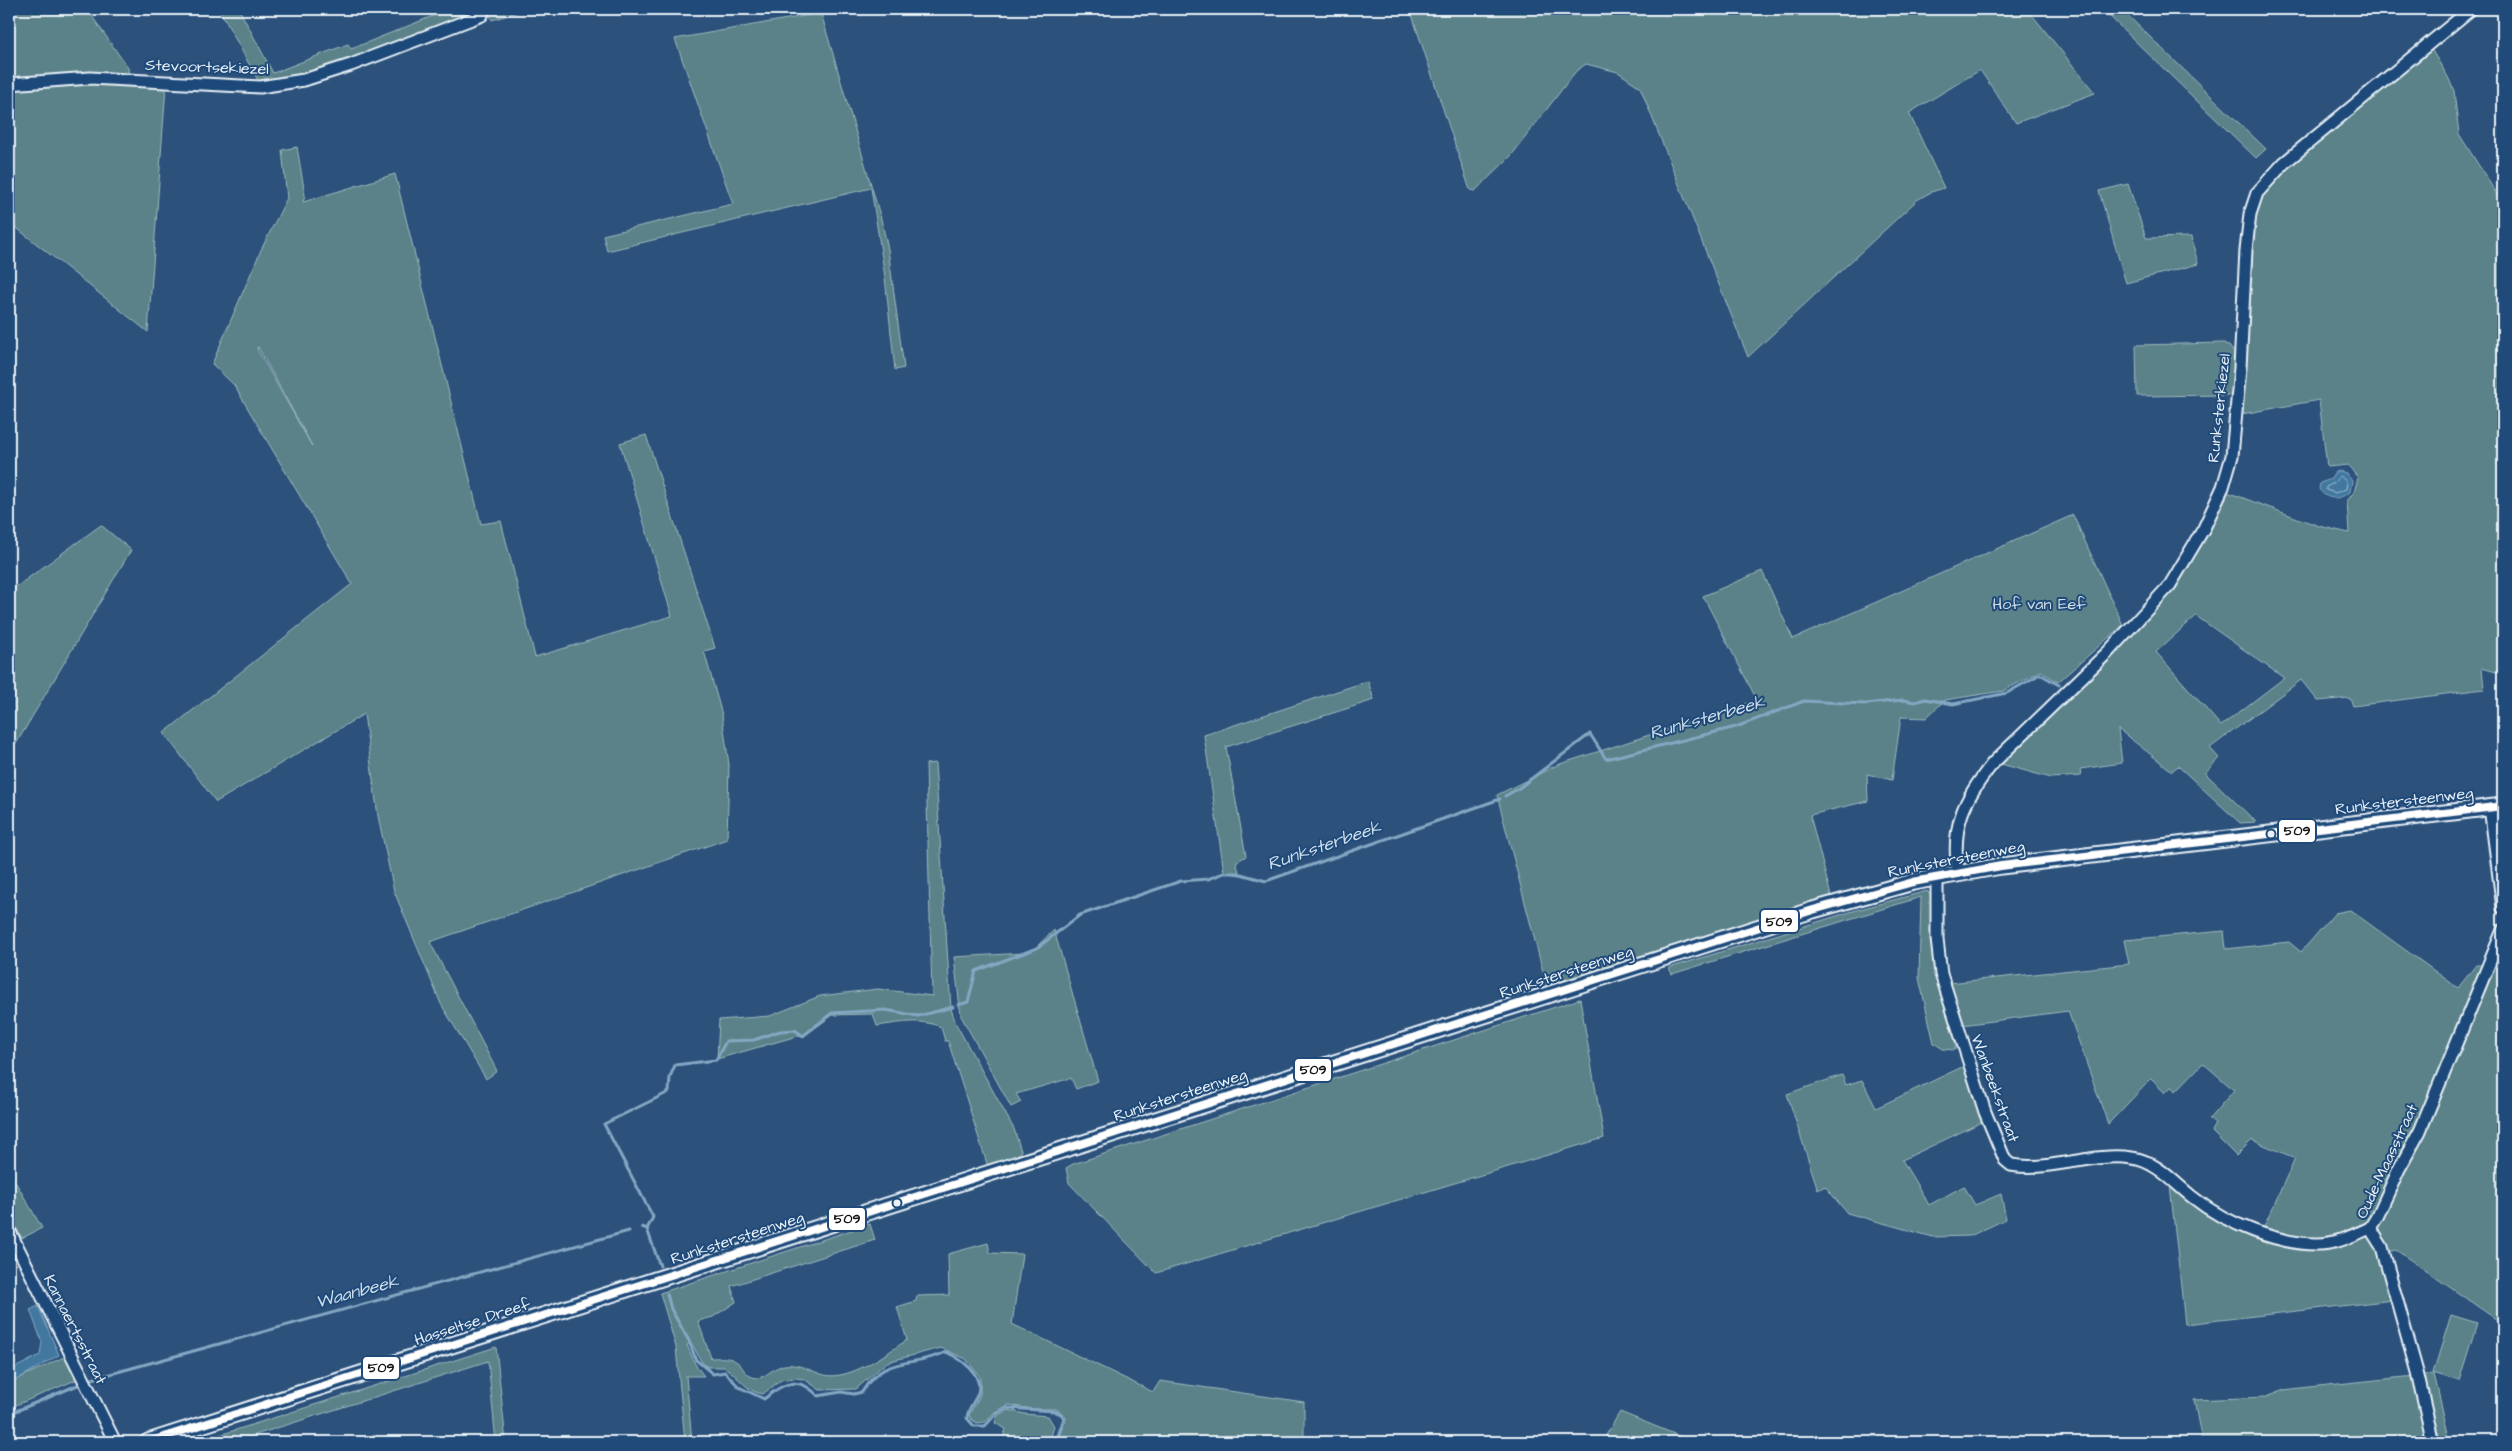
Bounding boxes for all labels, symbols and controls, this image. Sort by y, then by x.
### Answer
street label: Stevoortsekiezel [145,54,269,80]
street label: Runksterkiezel [2202,353,2236,464]
park label: Hof van Eef [1992,593,2086,615]
water label: Runksterbeek [1647,689,1769,746]
street label: Runkstersteenweg [2334,782,2475,821]
water label: Runksterbeek [1264,814,1385,877]
line badge: 509 [2278,819,2316,843]
text: 509 [2284,821,2310,841]
unlabelled marker [2266,829,2276,839]
street label: Runkstersteenweg [1886,835,2027,884]
line badge: 509 [1760,909,1799,933]
text: 509 [1766,912,1792,932]
street label: Runkstersteenweg [1497,940,1636,1005]
street label: Wanbeekstraat [1965,1031,2025,1146]
line badge: 509 [1294,1058,1332,1082]
text: 509 [1300,1060,1326,1080]
street label: Runkstersteenweg [1111,1063,1250,1128]
street label: Oude-Maasstraat [2351,1100,2423,1222]
unlabelled marker [892,1198,902,1208]
street label: Runkstersteenweg [668,1206,807,1271]
line badge: 509 [828,1207,866,1231]
text: 509 [834,1209,860,1229]
water label: Waanbeek [313,1268,402,1315]
street label: Kannaertsstraat [38,1271,112,1388]
street label: Hasseltse Dreef [412,1293,534,1351]
line badge: 509 [362,1356,400,1380]
text: 509 [368,1358,394,1378]

